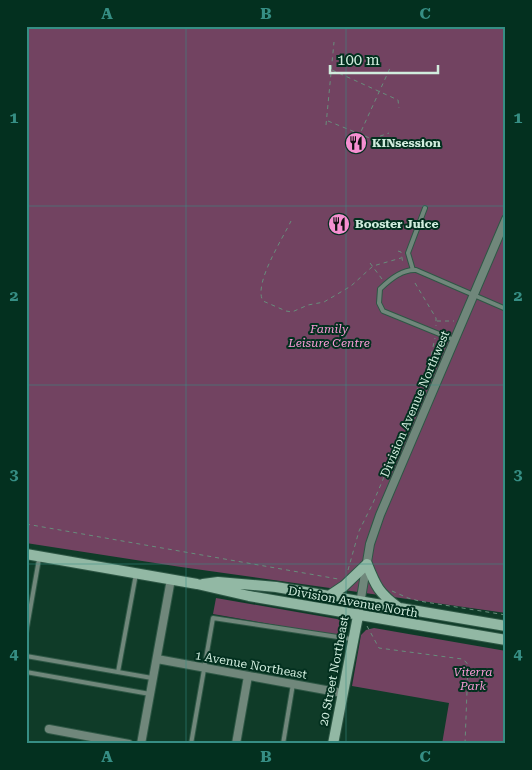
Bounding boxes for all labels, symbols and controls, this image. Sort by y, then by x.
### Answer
text: A [101,4,113,23]
text: B [260,4,272,23]
text: C [419,4,431,23]
scale bar [330,42,437,74]
text: 100 m [337,51,380,69]
text: 1 [10,108,19,127]
text: 1 [514,108,523,127]
restaurant icon: KINsession [344,131,368,155]
place label: KINsession [372,136,441,150]
restaurant icon: Booster Juice [327,212,351,236]
place label: Booster Juice [355,217,439,231]
text: 2 [10,286,19,305]
text: 2 [514,286,523,305]
park label: Family Leisure Centre [287,322,370,350]
street label: Division Avenue Northwest [378,328,453,480]
text: 3 [10,465,19,484]
text: 3 [514,465,523,484]
street label: Division Avenue North [287,584,419,620]
street label: 20 Street Northeast [317,615,352,727]
text: 4 [10,644,19,663]
text: 4 [514,644,523,663]
street label: 1 Avenue Northeast [194,648,308,682]
park label: Viterra Park [453,665,493,693]
text: A [101,747,113,766]
text: B [260,747,272,766]
text: C [419,747,431,766]

